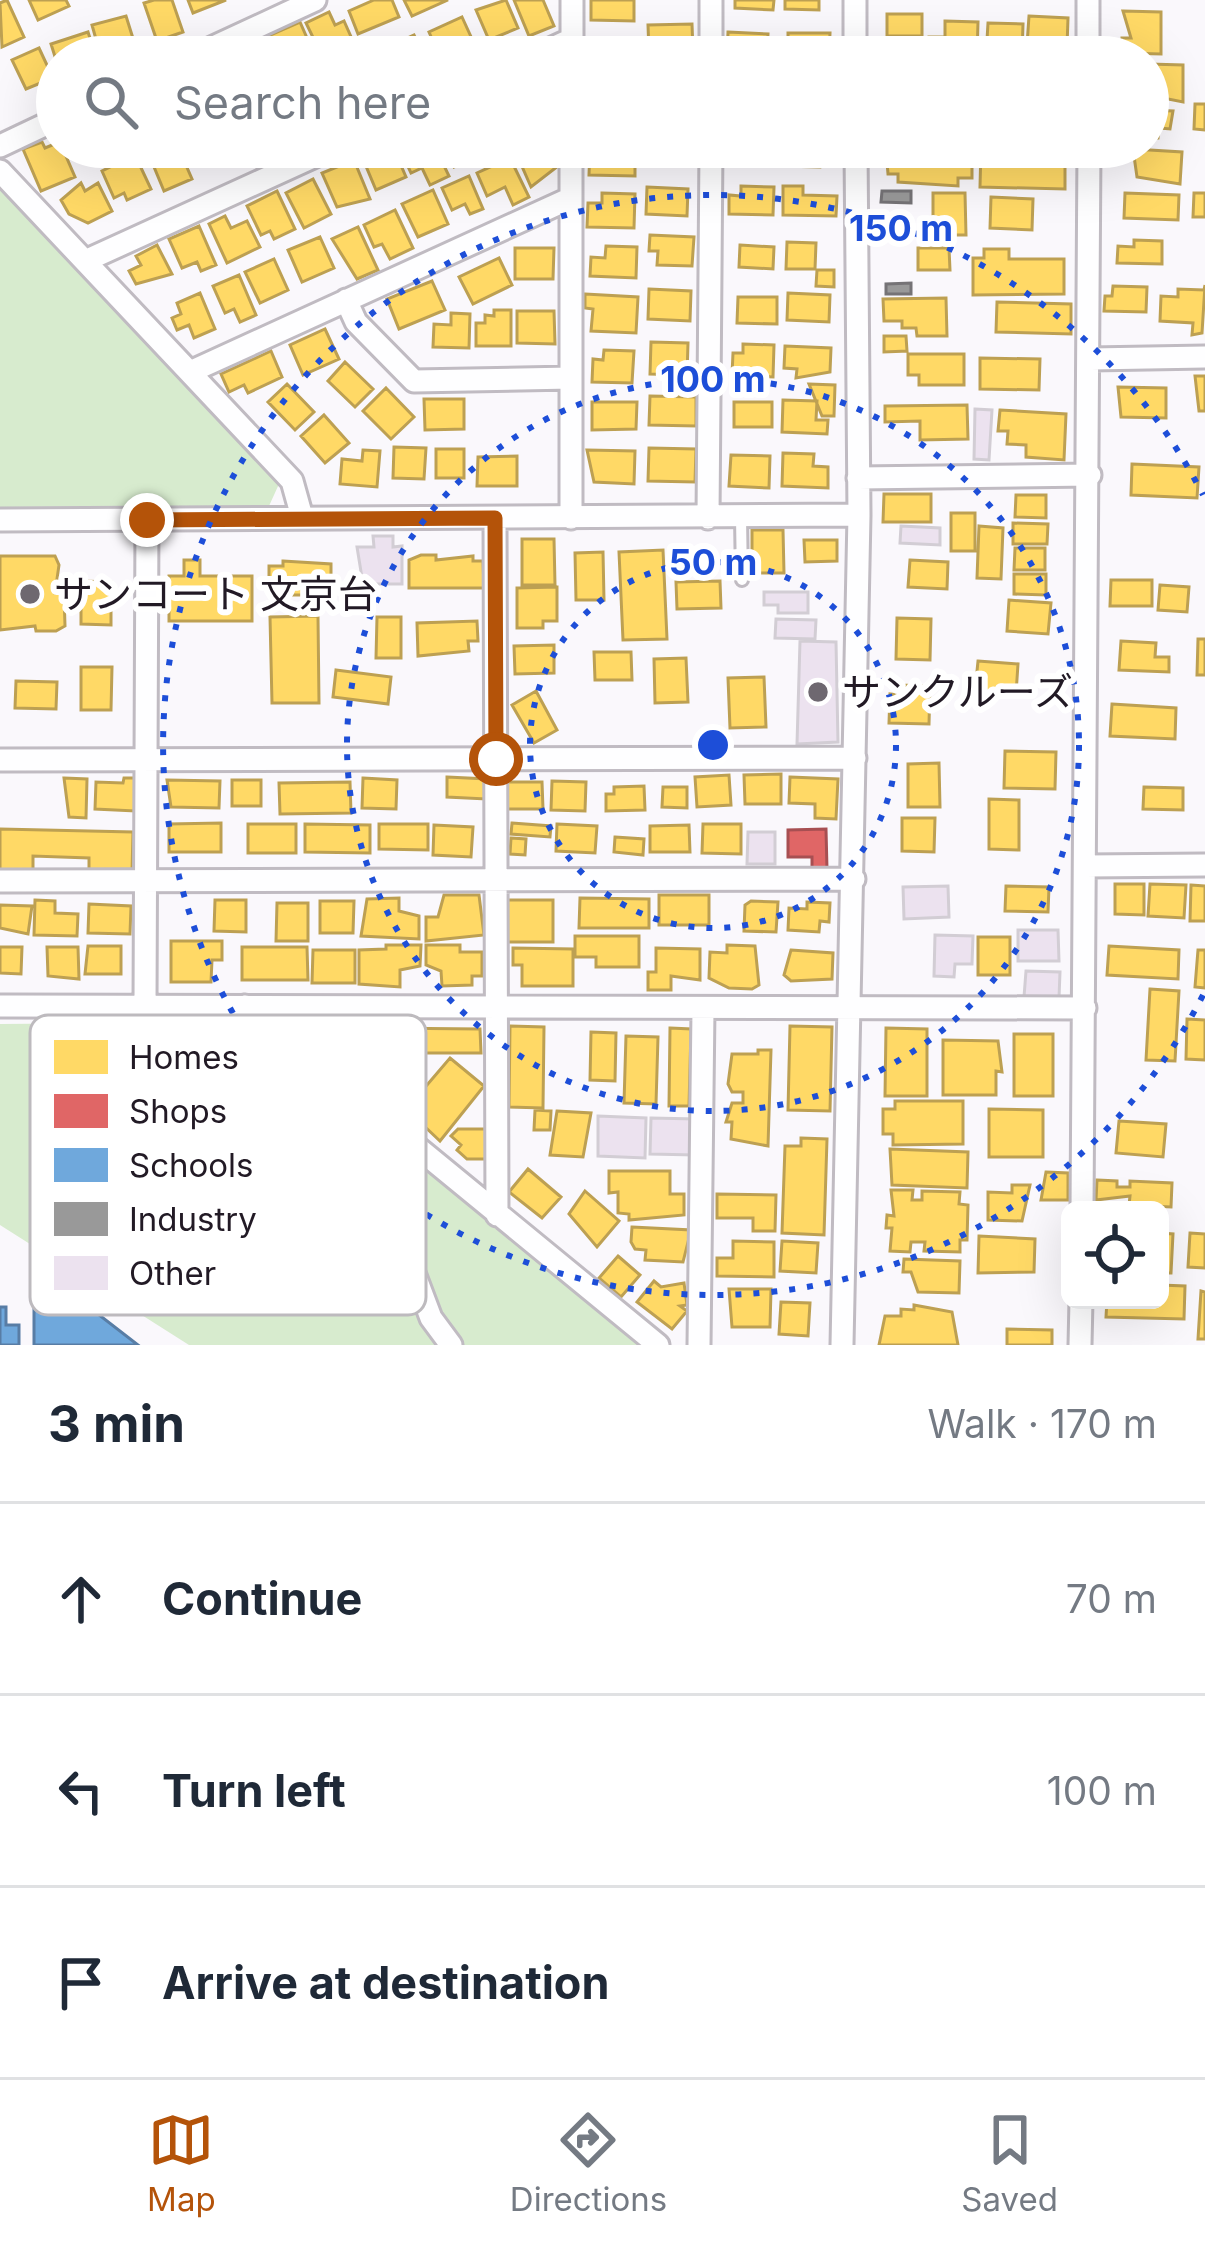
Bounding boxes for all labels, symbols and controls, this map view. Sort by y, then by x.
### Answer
search box [36,36,1169,168]
icon: search [78,69,144,135]
text: Search here [174,75,431,130]
text: 150 m [849,206,953,250]
text: 100 m [660,357,766,401]
route end [120,493,174,547]
text: 50 m [669,540,757,584]
place label: サンコート 文京台 [54,570,377,617]
marker: サンコート 文京台 [17,581,43,607]
place label: サンクルーズ [842,668,1073,715]
marker: サンクルーズ [805,679,831,705]
centre of rings [692,724,734,766]
route start [469,732,523,786]
legend [30,1015,426,1315]
text: Homes [129,1037,239,1077]
text: Shops [129,1091,227,1131]
text: Schools [129,1145,254,1185]
text: Industry [129,1199,257,1239]
map controls [1061,1201,1169,1309]
button: locate [1061,1201,1169,1309]
text: Other [129,1253,216,1293]
text: 3 min [48,1393,185,1454]
text: Walk · 170 m [928,1400,1157,1447]
icon: ahead [48,1566,114,1632]
text: Continue [162,1571,362,1626]
text: 70 m [1066,1575,1157,1622]
icon: left [48,1758,114,1824]
text: Turn left [162,1763,346,1818]
text: 100 m [1047,1767,1157,1814]
icon: arrive [48,1950,114,2016]
text: Arrive at destination [162,1955,609,2010]
tab: Map [147,2107,216,2219]
tab: Directions [510,2107,667,2219]
tab: Saved [961,2107,1058,2219]

